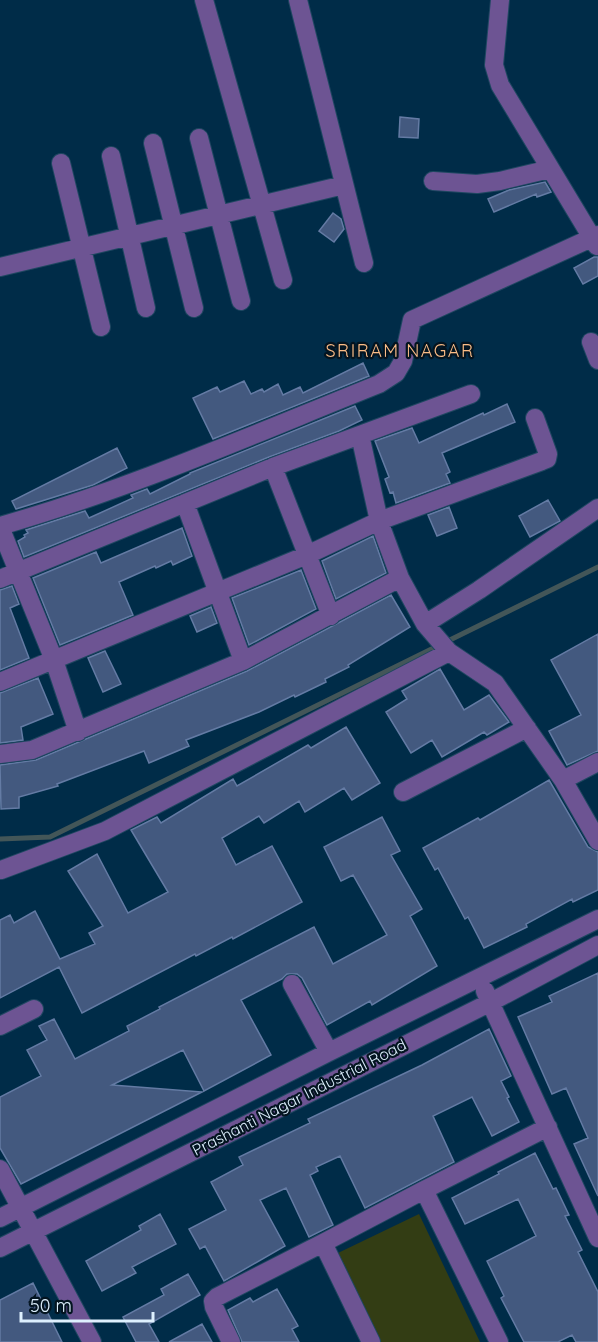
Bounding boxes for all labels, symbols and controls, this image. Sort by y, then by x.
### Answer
district label: SRIRAM NAGAR [325,339,475,362]
street label: Prashanti Nagar Industrial Road [189,1034,409,1160]
scale bar [21,1285,153,1323]
text: 50 m [30,1294,72,1317]

